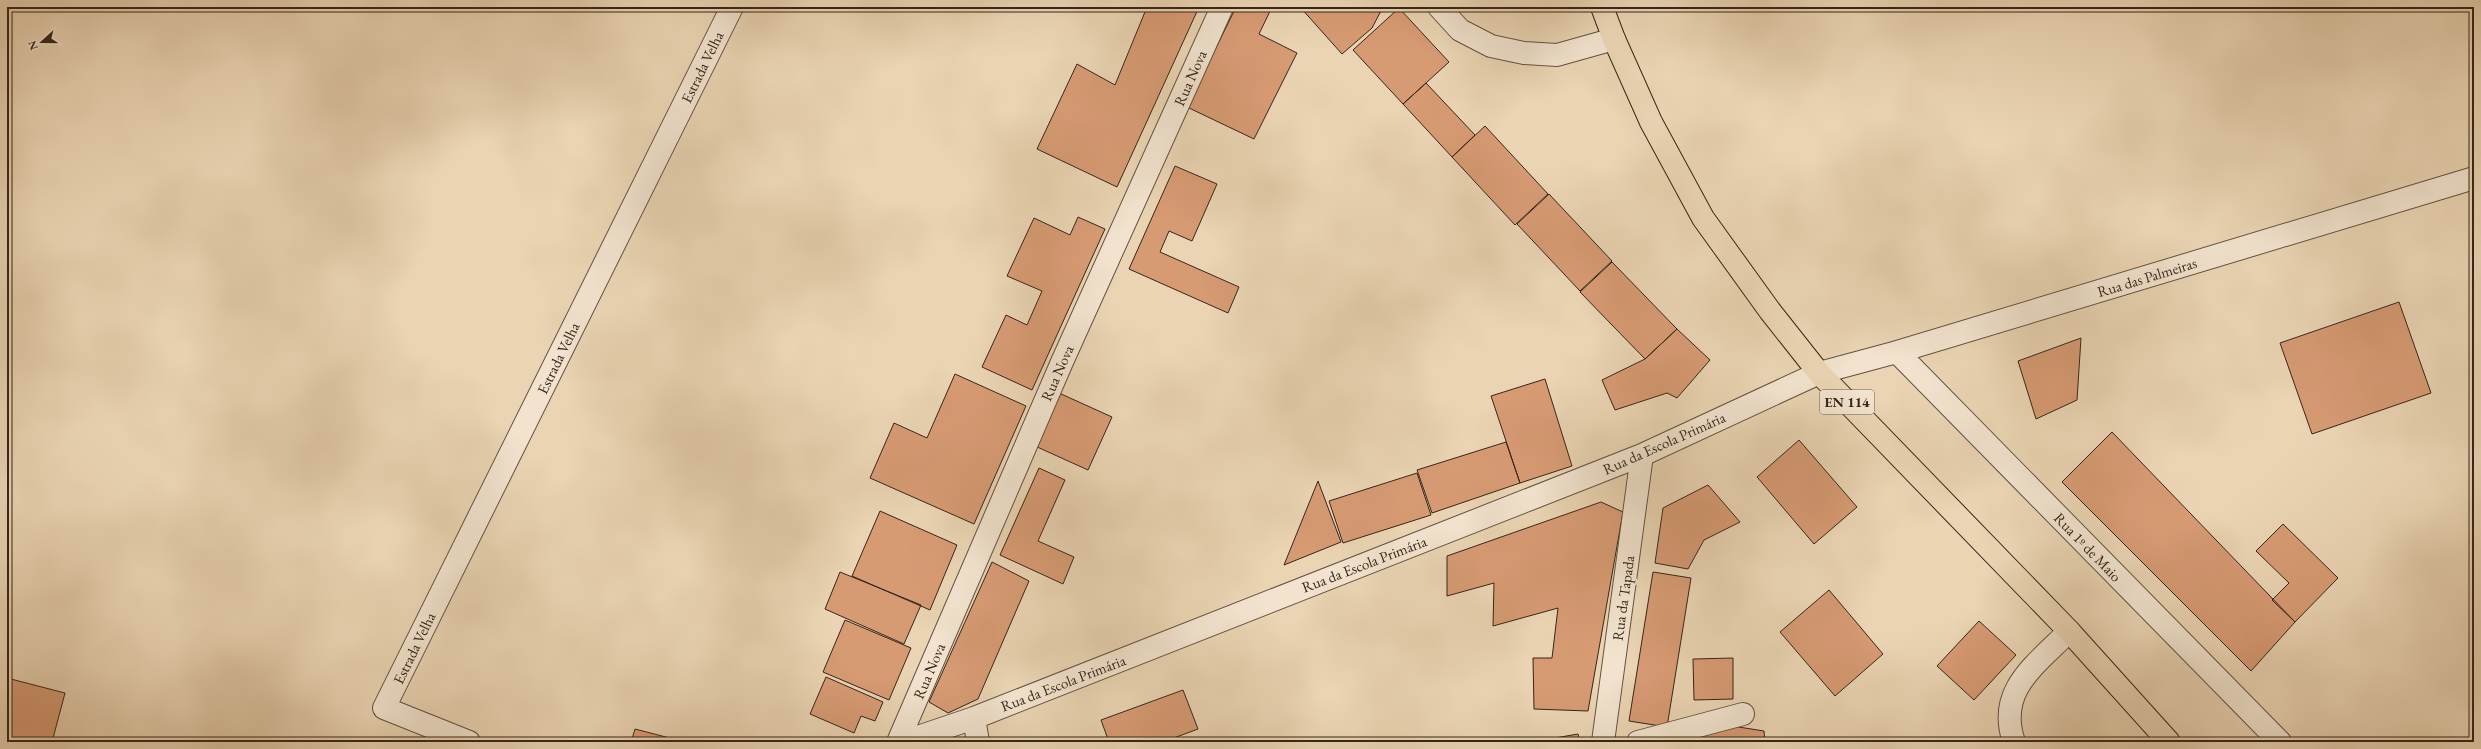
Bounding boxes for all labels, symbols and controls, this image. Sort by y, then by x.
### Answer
north arrow [22,22,62,62]
street label: Estrada Velha [677,28,727,106]
text: N [24,39,41,52]
street label: Rua Nova [1169,47,1211,109]
street label: Rua das Palmeiras [2095,253,2199,301]
street label: Estrada Velha [533,319,583,397]
street label: Rua Nova [1036,342,1078,404]
road number: EN 114 [1820,390,1874,414]
street label: Rua da Escola Primária [1600,407,1728,479]
street label: Rua 1º de Maio [2050,508,2126,586]
street label: Rua da Escola Primária [1299,531,1429,597]
street label: Rua da Tapada [1608,554,1638,642]
street label: Estrada Velha [389,609,439,687]
street label: Rua Nova [909,640,949,702]
street label: Rua da Escola Primária [998,650,1128,716]

